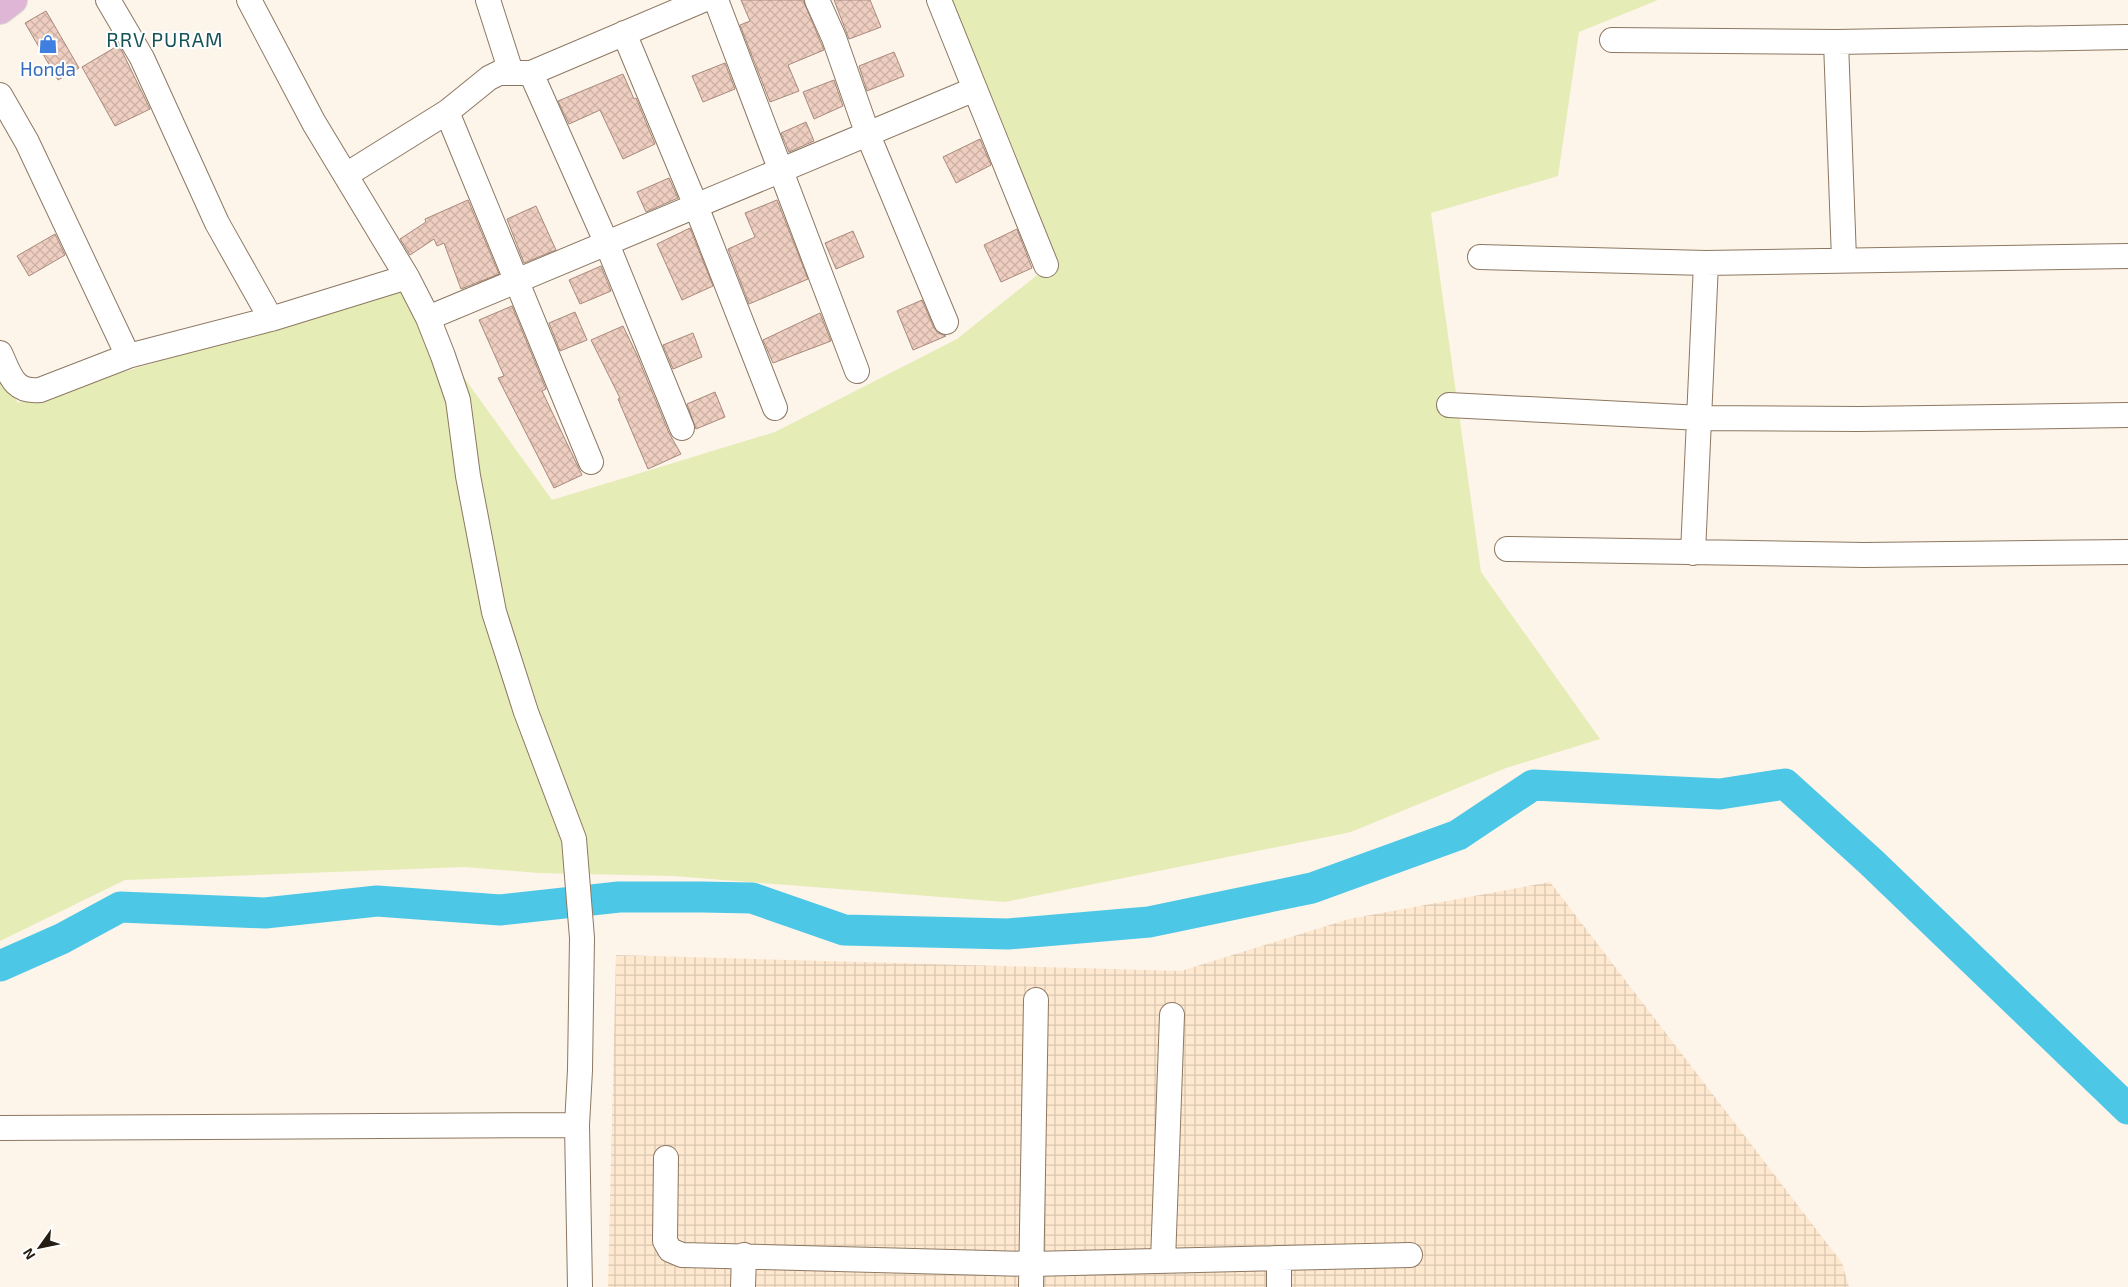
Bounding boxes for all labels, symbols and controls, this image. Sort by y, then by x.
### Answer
district label: RRV PURAM [106,27,224,51]
shop icon: Honda [37,33,59,55]
place label: Honda [20,57,76,80]
north arrow [15,1222,65,1272]
text: N [19,1245,39,1263]

